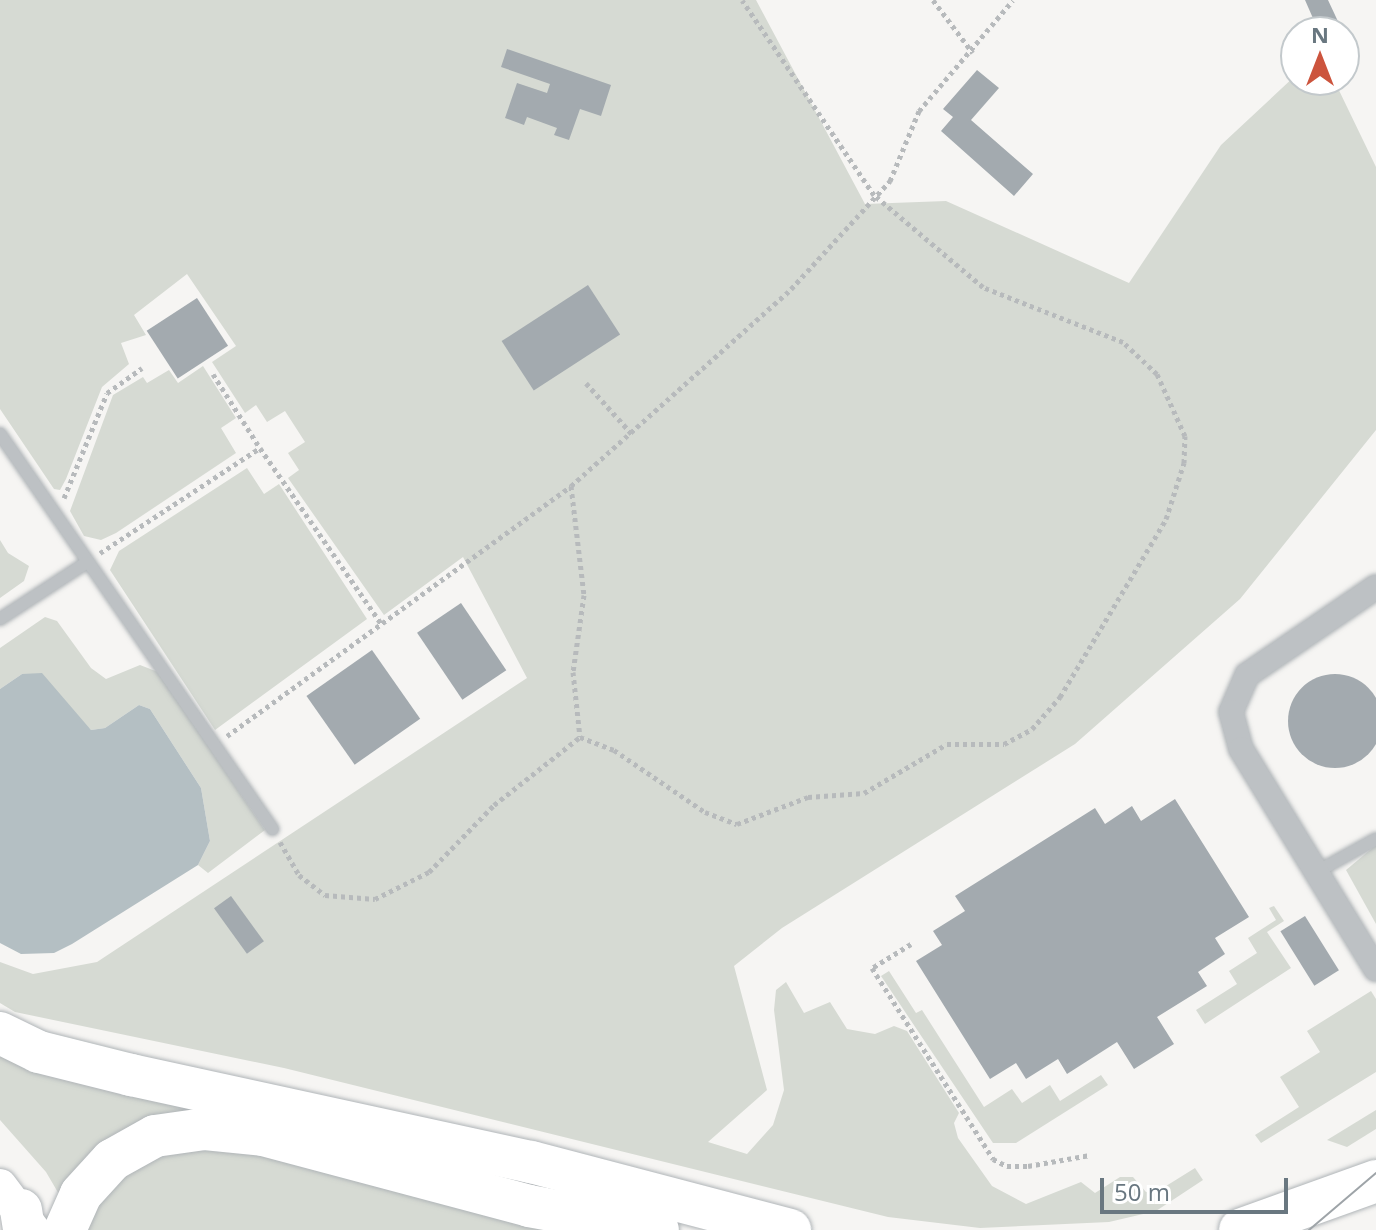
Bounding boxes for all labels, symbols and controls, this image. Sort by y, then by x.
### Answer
north arrow [1280,16,1360,96]
text: N [1311,19,1329,49]
scale bar [1104,1162,1292,1212]
text: 50 m [1114,1175,1170,1208]

